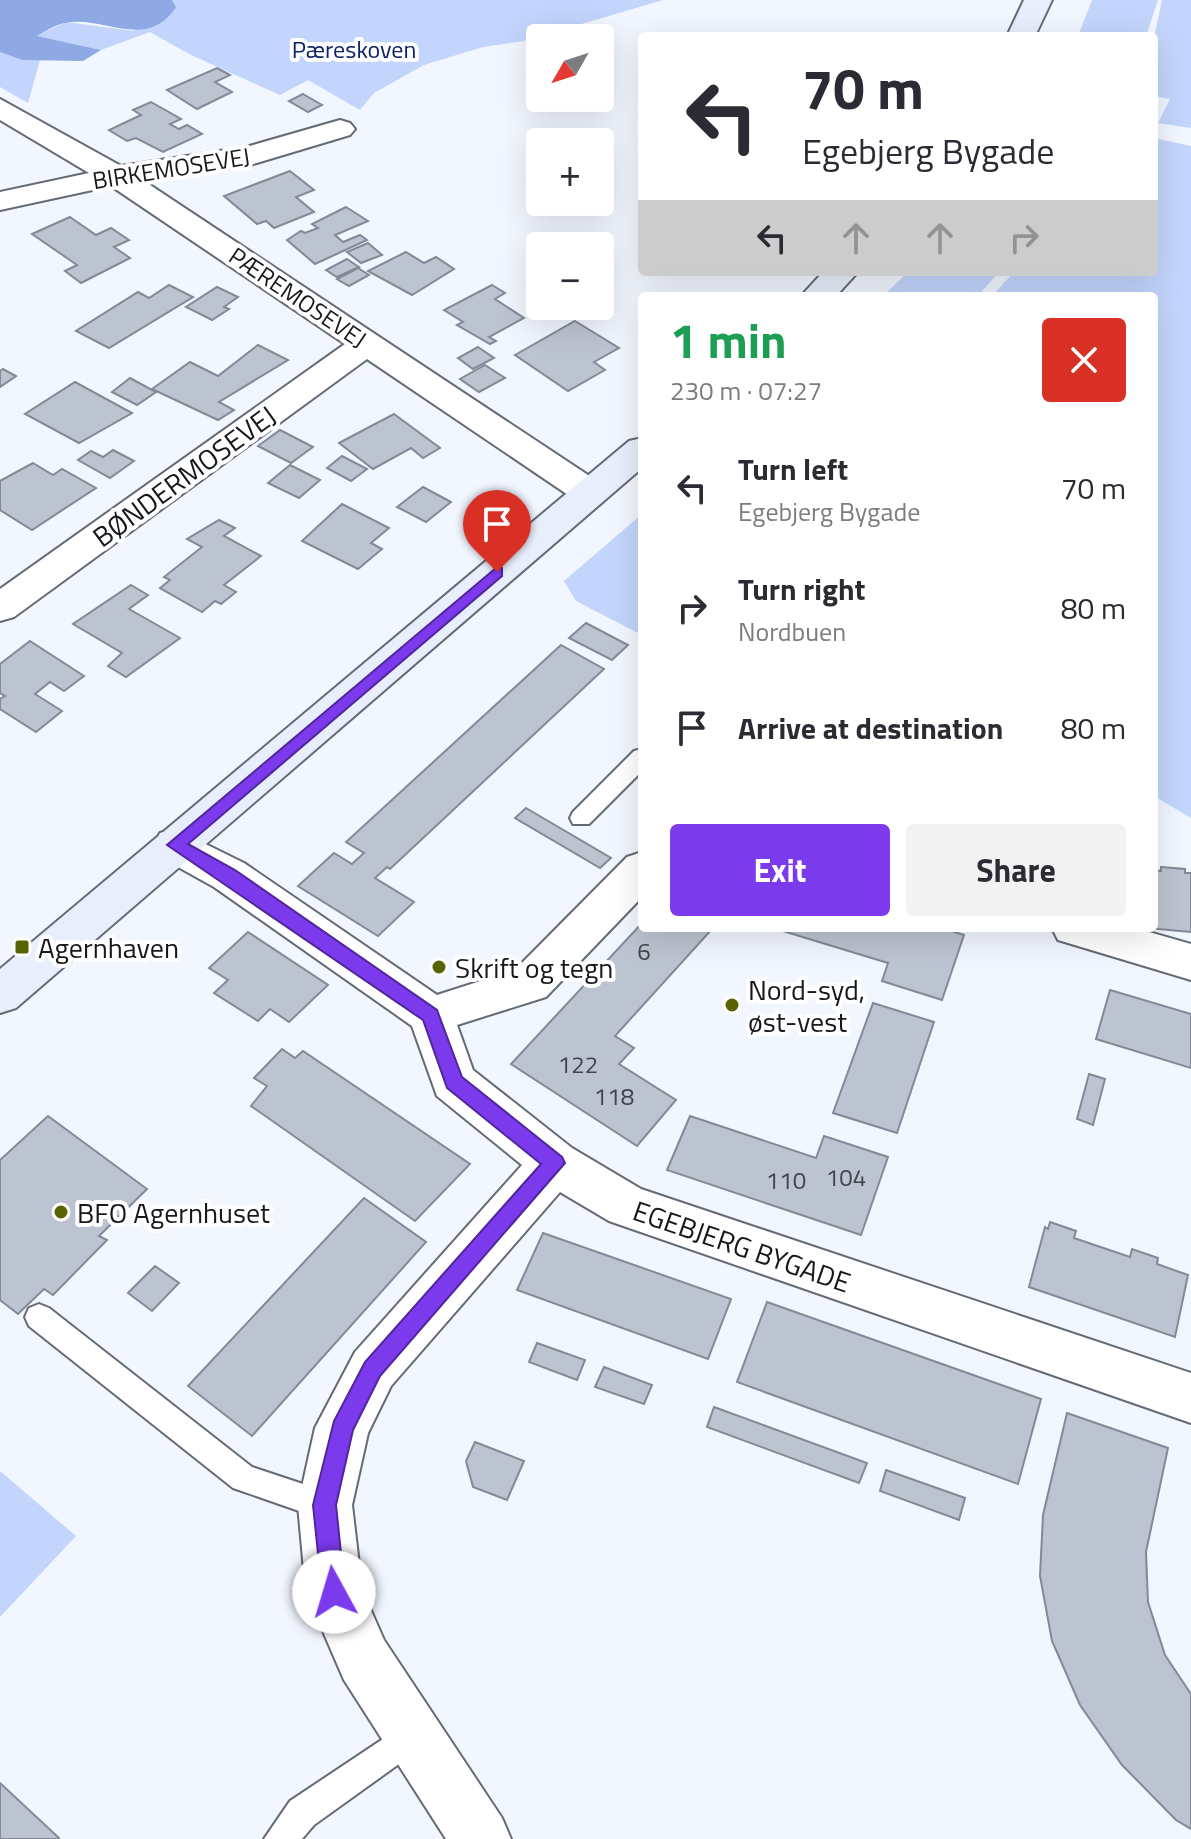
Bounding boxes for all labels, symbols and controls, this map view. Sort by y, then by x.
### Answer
north arrow [526,24,614,112]
map controls [526,24,614,320]
park label: Pæreskoven [292,31,416,67]
text: 70 m [802,46,924,131]
icon: left [670,64,774,168]
text: Egebjerg Bygade [802,123,1055,178]
button: + [526,128,614,216]
street label: BIRKEMOSEVEJ [90,138,252,198]
icon: left [750,216,794,260]
icon: ahead [834,216,878,260]
icon: ahead [918,216,962,260]
icon: right [1002,216,1046,260]
button: − [526,232,614,320]
street label: PÆREMOSEVEJ [222,238,374,356]
text: 1 min [670,304,787,377]
button: close [1042,318,1126,402]
text: 230 m · 07:27 [670,371,822,410]
street label: BØNDERMOSEVEJ [83,395,285,557]
text: Turn left [738,446,848,492]
text: 70 m [1061,465,1126,511]
icon: left [670,466,714,510]
pin [463,490,531,572]
text: Egebjerg Bygade [738,492,920,531]
icon: arrive [475,502,519,546]
text: Turn right [738,566,866,612]
text: 80 m [1061,585,1126,631]
icon: right [670,586,714,630]
text: Nordbuen [738,612,846,651]
text: Arrive at destination [738,705,1003,751]
text: 80 m [1061,705,1126,751]
icon: arrive [670,706,714,750]
button: Exit [670,824,890,916]
button: Share [906,824,1126,916]
place label: Agernhaven [38,926,179,969]
house number: 6 [637,933,651,969]
marker: Agernhaven [13,938,31,956]
place label: Skrift og tegn [455,946,613,989]
marker: Skrift og tegn [430,958,448,976]
place label: Nord-syd, øst-vest [748,968,865,1043]
marker: Nord-syd, øst-vest [723,996,741,1014]
house number: 122 [558,1046,598,1082]
house number: 118 [594,1078,634,1114]
house number: 104 [826,1159,866,1195]
house number: 110 [766,1162,806,1198]
street label: EGEBJERG BYGADE [628,1189,856,1303]
place label: BFO Agernhuset [77,1191,270,1234]
marker: BFO Agernhuset [52,1203,70,1221]
position arrow [292,1550,376,1634]

